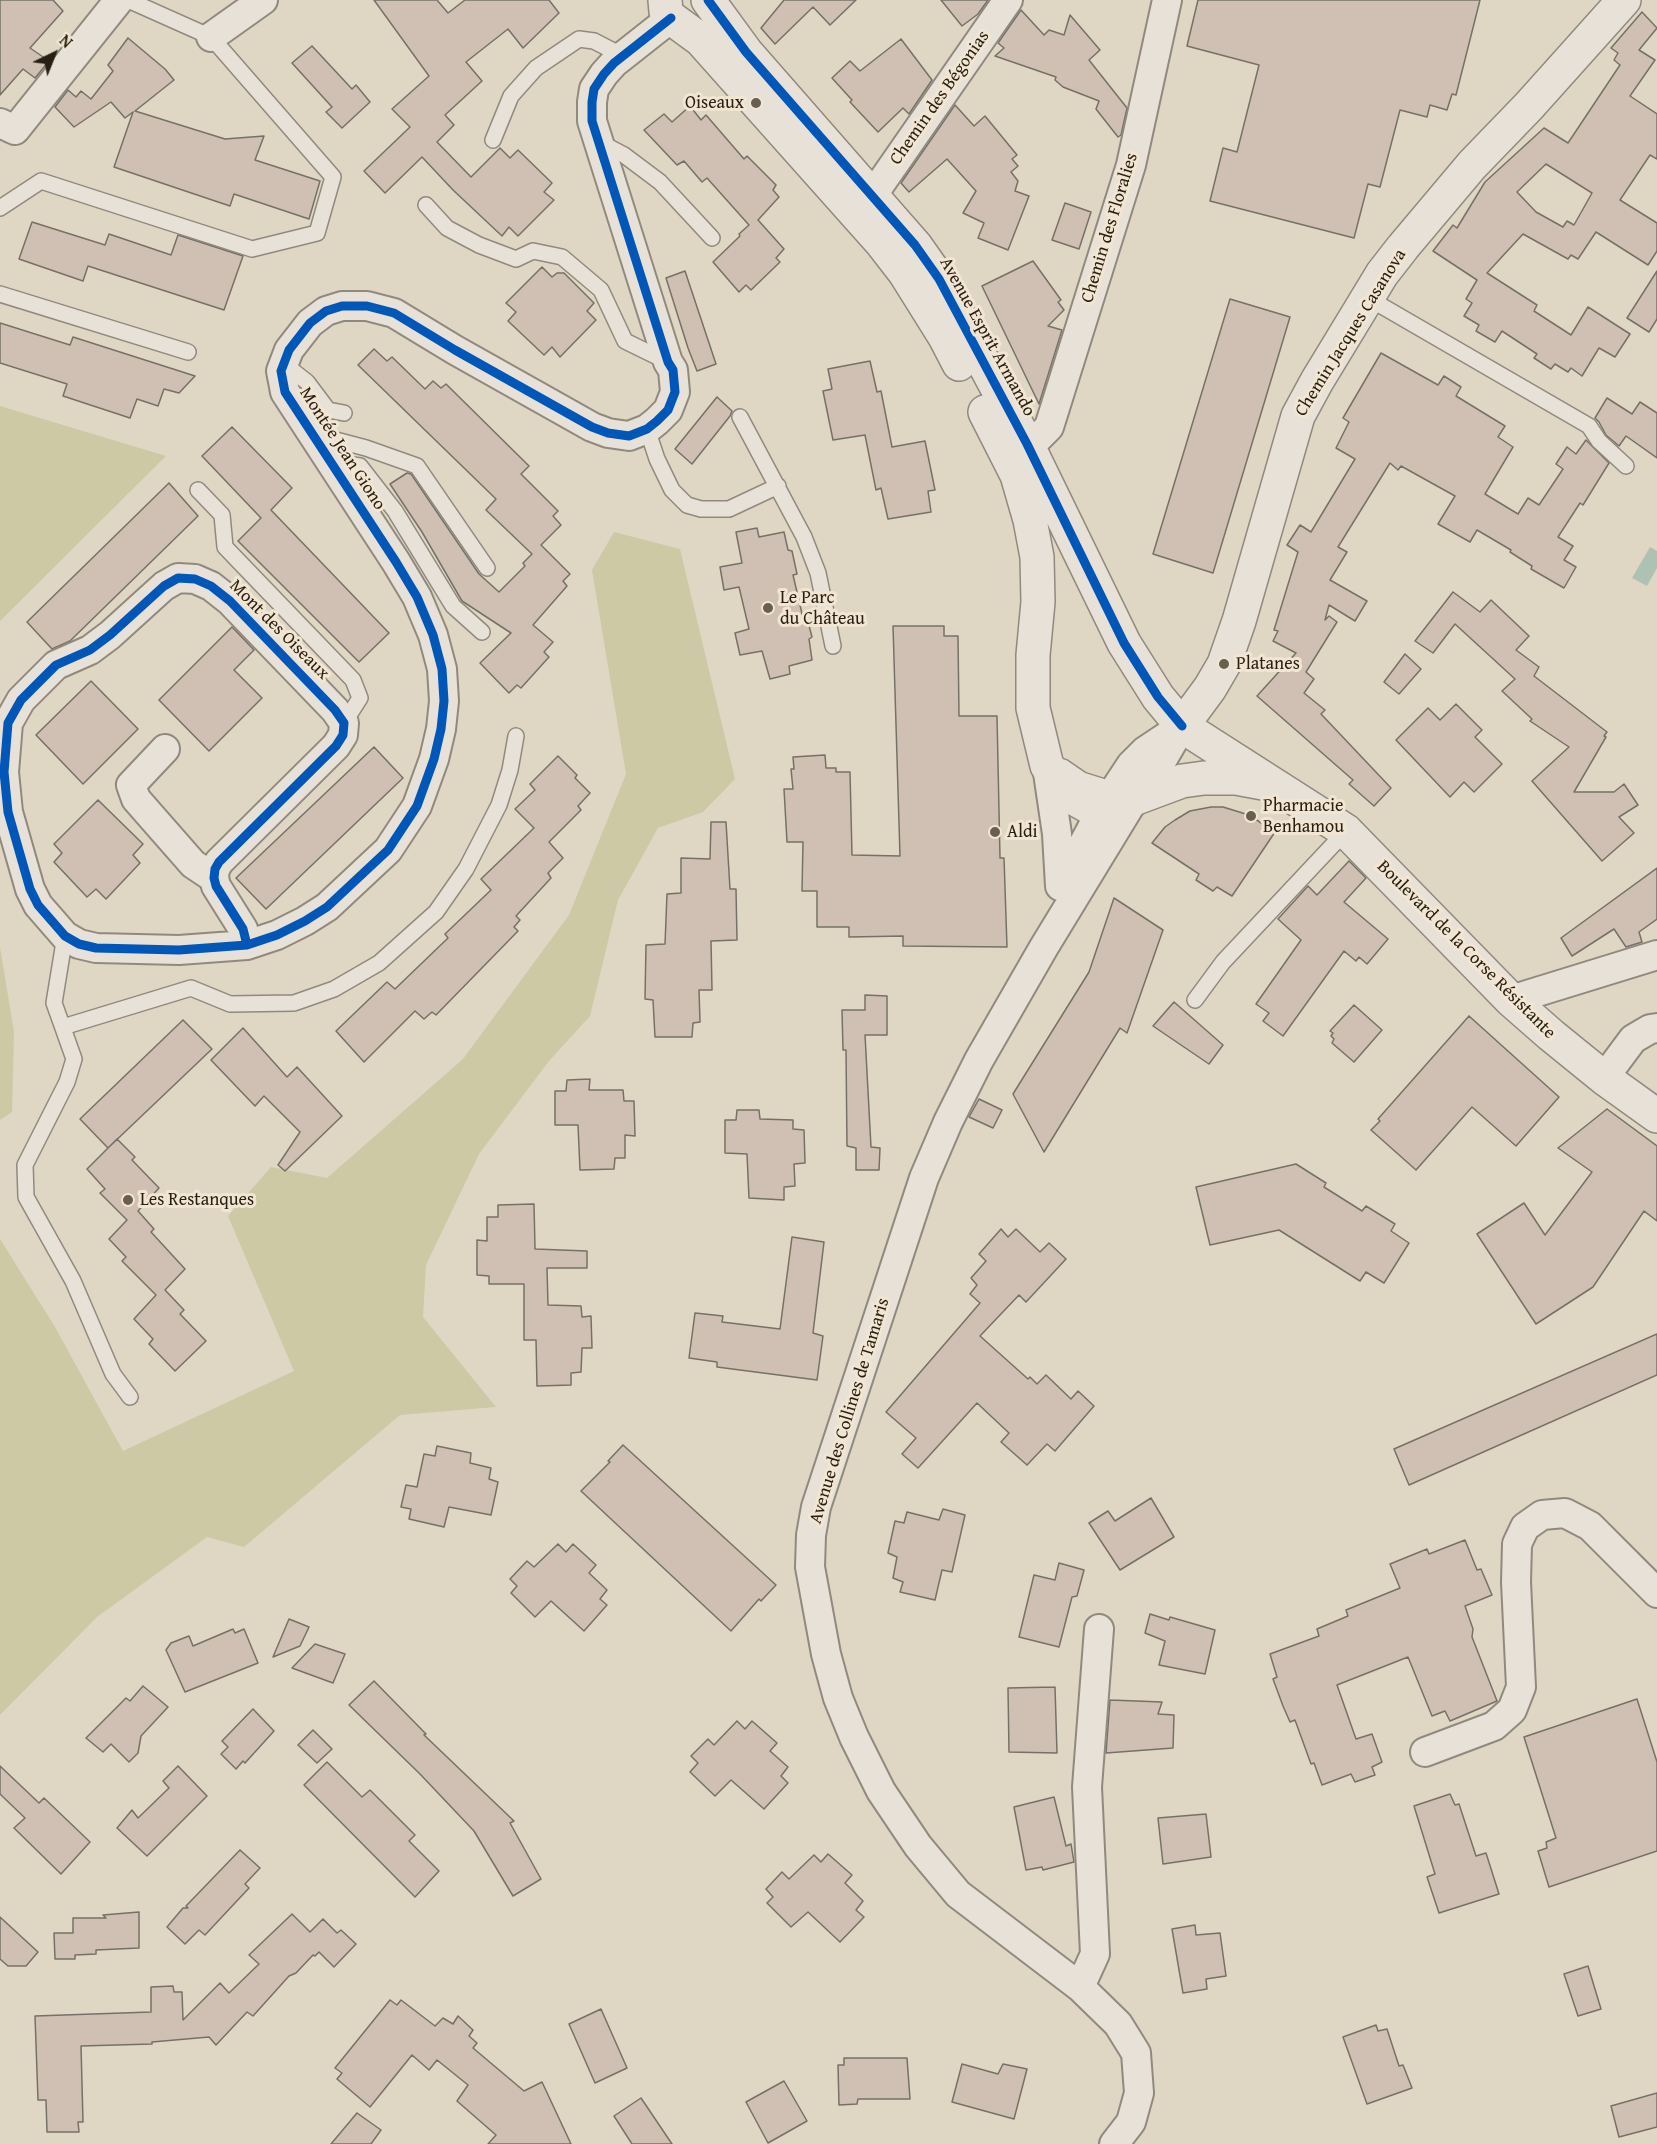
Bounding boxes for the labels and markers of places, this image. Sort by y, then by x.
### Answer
place label: Oiseaux [685,92,744,114]
marker: Oiseaux [749,96,763,110]
place label: Le Parc du Château [780,587,865,630]
marker: Le Parc du Château [761,601,775,615]
place label: Platanes [1236,653,1300,675]
marker: Platanes [1217,657,1231,671]
place label: Pharmacie Benhamou [1263,795,1344,838]
marker: Pharmacie Benhamou [1244,809,1258,823]
place label: Aldi [1007,821,1038,843]
marker: Aldi [988,825,1002,839]
place label: Les Restanques [140,1189,254,1211]
marker: Les Restanques [121,1193,135,1207]

